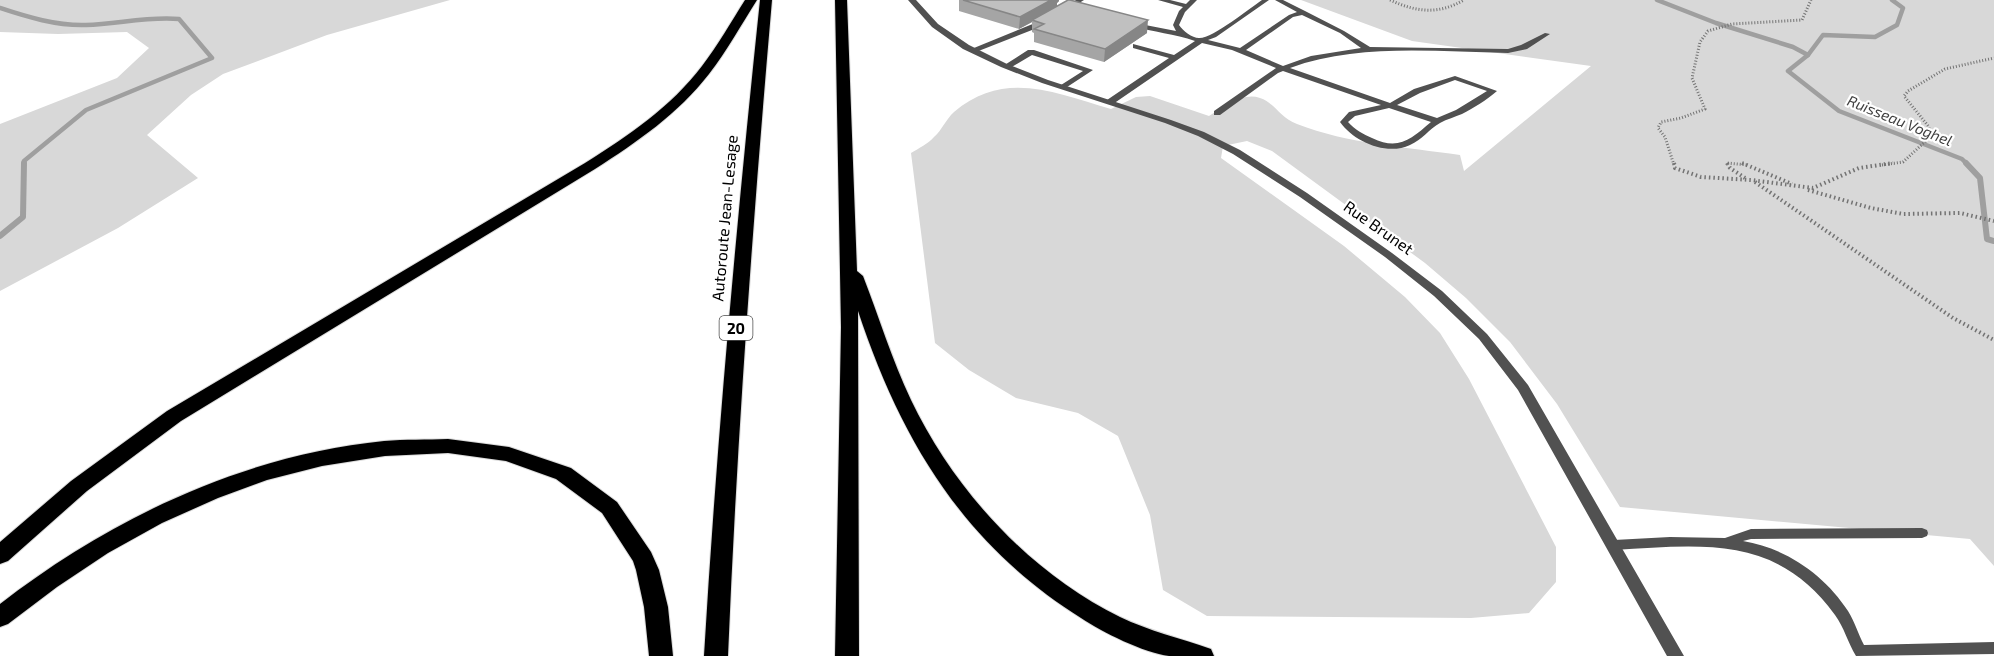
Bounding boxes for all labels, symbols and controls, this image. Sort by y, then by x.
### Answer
water label: Ruisseau Voghel [1845,91,1955,149]
street label: Autoroute Jean-Lesage [707,134,741,302]
street label: Rue Brunet [1341,196,1417,258]
road number: 20 [720,316,752,340]

